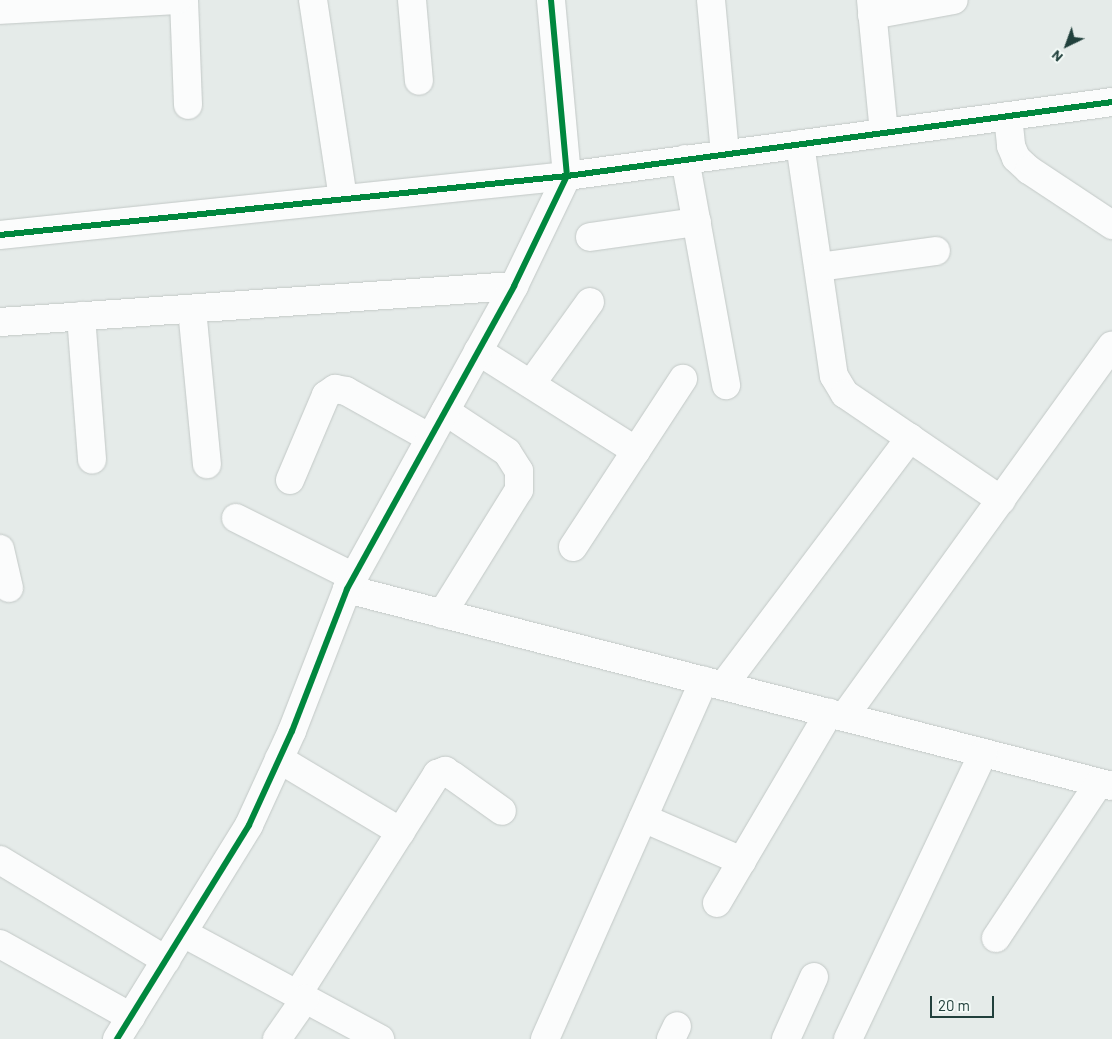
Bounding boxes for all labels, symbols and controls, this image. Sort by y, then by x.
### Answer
north arrow [1042,20,1092,70]
text: N [1047,47,1066,66]
scale bar [932,986,996,1018]
text: 20 m [938,996,970,1014]

